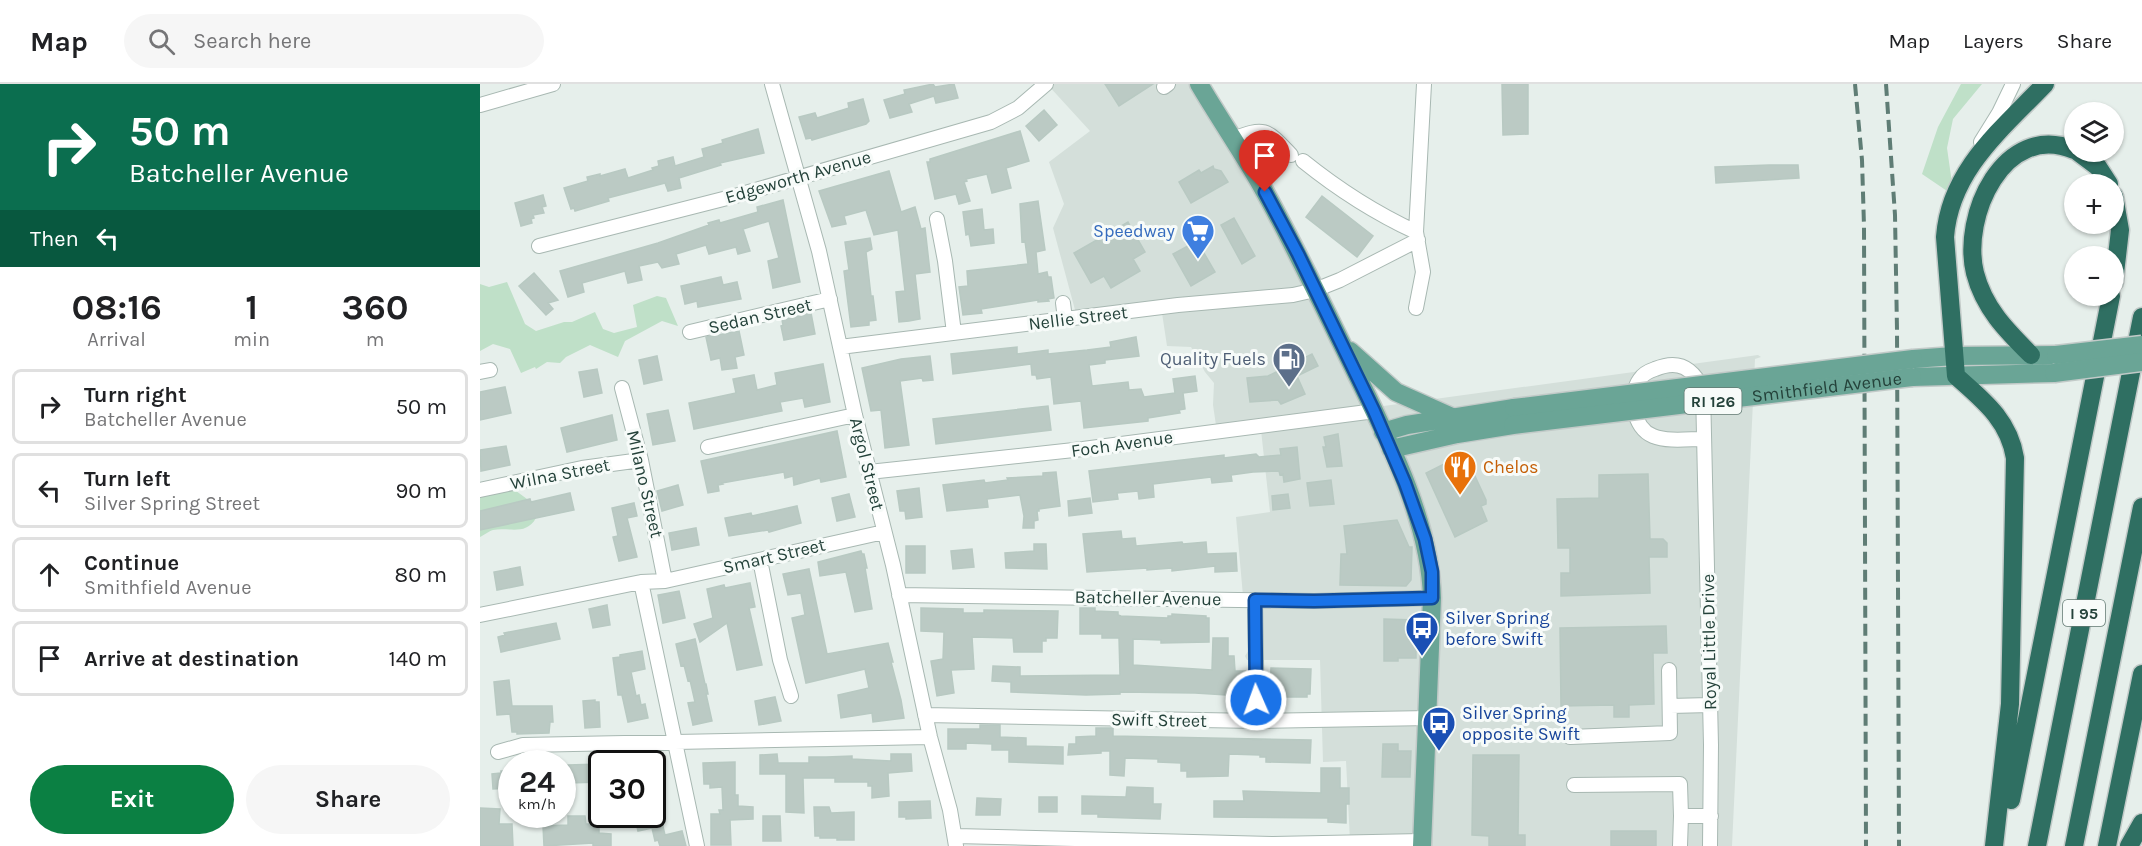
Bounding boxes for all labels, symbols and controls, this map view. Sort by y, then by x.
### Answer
search box [124,14,544,68]
text: Map [30,25,88,58]
icon: search [145,25,178,58]
text: Search here [193,28,311,54]
text: Map [1888,29,1930,53]
text: Layers [1963,29,2024,53]
text: Share [2057,29,2112,53]
map controls [2064,102,2124,306]
button: layers [2064,102,2124,162]
text: 50 m [129,106,231,156]
icon: right [30,108,108,186]
pin [1239,130,1290,192]
icon: arrive [1248,139,1281,172]
street label: Edgeworth Avenue [723,146,873,208]
text: Batcheller Avenue [129,157,349,189]
button: + [2064,174,2124,234]
supermarket icon: Speedway [1180,213,1216,260]
place label: Speedway [1093,220,1176,242]
icon: left [91,222,124,255]
text: Then [30,226,79,252]
button: − [2064,246,2124,306]
text: 08:16 [71,286,162,328]
text: 1 [245,286,258,328]
text: 360 [342,286,409,328]
street label: Sedan Street [706,293,814,339]
street label: Nellie Street [1027,301,1129,335]
text: Arrival [87,328,146,351]
text: min [233,328,270,351]
text: m [366,328,384,351]
fuel station icon: Quality Fuels [1271,341,1307,388]
place label: Quality Fuels [1160,348,1266,370]
street label: Smithfield Avenue [1751,367,1903,407]
text: Turn right [84,382,187,408]
road number: RI 126 [1684,388,1742,414]
icon: right [33,390,66,423]
text: 50 m [396,394,447,420]
text: Batcheller Avenue [84,408,247,431]
street label: Argol Street [845,415,889,513]
street label: Foch Avenue [1070,426,1174,462]
street label: Milano Street [622,428,668,540]
restaurant icon: Chelos [1442,449,1478,496]
street label: Wilna Street [508,454,612,494]
place label: Chelos [1483,456,1538,478]
text: Turn left [84,466,171,492]
icon: left [33,474,66,507]
text: 90 m [395,478,447,504]
text: Silver Spring Street [84,492,260,515]
street label: Smart Street [721,533,828,578]
text: Continue [84,550,179,576]
icon: ahead [33,558,66,591]
text: 80 m [395,562,447,588]
street label: Royal Little Drive [1697,574,1721,710]
text: Smithfield Avenue [84,576,251,599]
street label: Batcheller Avenue [1075,586,1221,610]
road number: I 95 [2063,600,2105,626]
place label: Silver Spring before Swift [1445,607,1550,650]
bus stop icon: Silver Spring before Swift [1404,610,1440,657]
icon: arrive [33,642,66,675]
text: Arrive at destination [84,646,299,672]
text: 140 m [389,646,447,672]
position arrow [1224,668,1288,732]
place label: Silver Spring opposite Swift [1462,702,1580,745]
bus stop icon: Silver Spring opposite Swift [1421,705,1457,752]
street label: Swift Street [1111,708,1207,732]
speed limit sign: 30 [588,750,666,828]
text: 24 [519,764,555,800]
button: Exit [30,765,234,834]
button: Share [246,765,450,834]
text: km/h [518,795,556,813]

